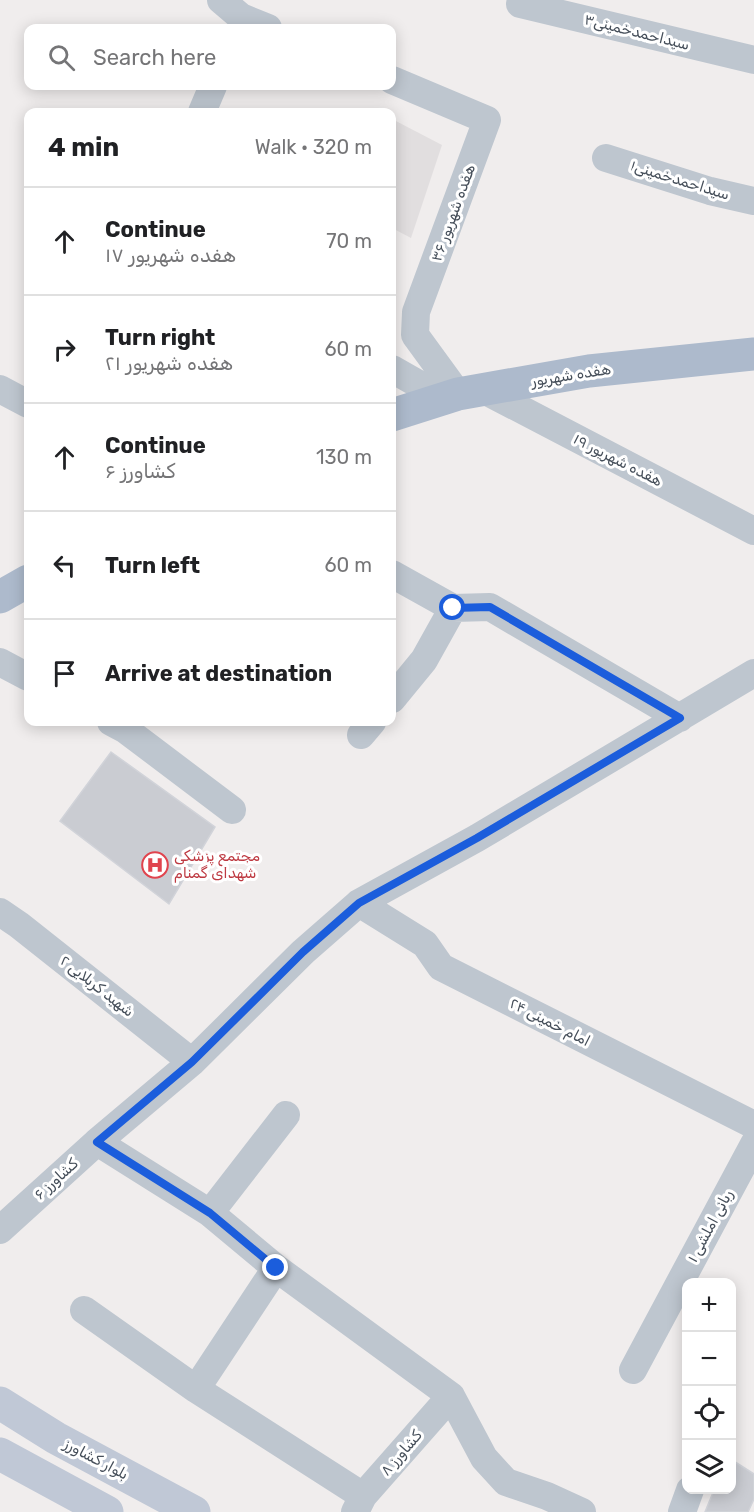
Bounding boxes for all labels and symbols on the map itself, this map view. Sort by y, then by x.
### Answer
street label: سیداحمدخمینی۳ [583,10,691,54]
street label: سیداحمدخمینی۱ [628,156,732,204]
street label: هفده شهریور ۳۶ [427,162,479,264]
street label: هفده شهریور [529,360,612,390]
street label: هفده شهریور ۱۹ [571,430,665,490]
route start [439,594,465,620]
place label: مجتمع پزشکی شهدای گمنام [174,847,260,883]
hospital icon: مجتمع پزشکی شهدای گمنام [140,850,170,880]
street label: شهید کربلایی ۲ [56,952,138,1020]
street label: امام خمینی ۲۴ [506,994,593,1051]
street label: کشاورز ۶ [30,1154,83,1204]
street label: ربانی املشی ۱ [683,1187,737,1265]
route end [262,1254,288,1280]
street label: کشاورز ۸ [376,1426,427,1480]
street label: بلوار کشاورز [59,1434,131,1484]

